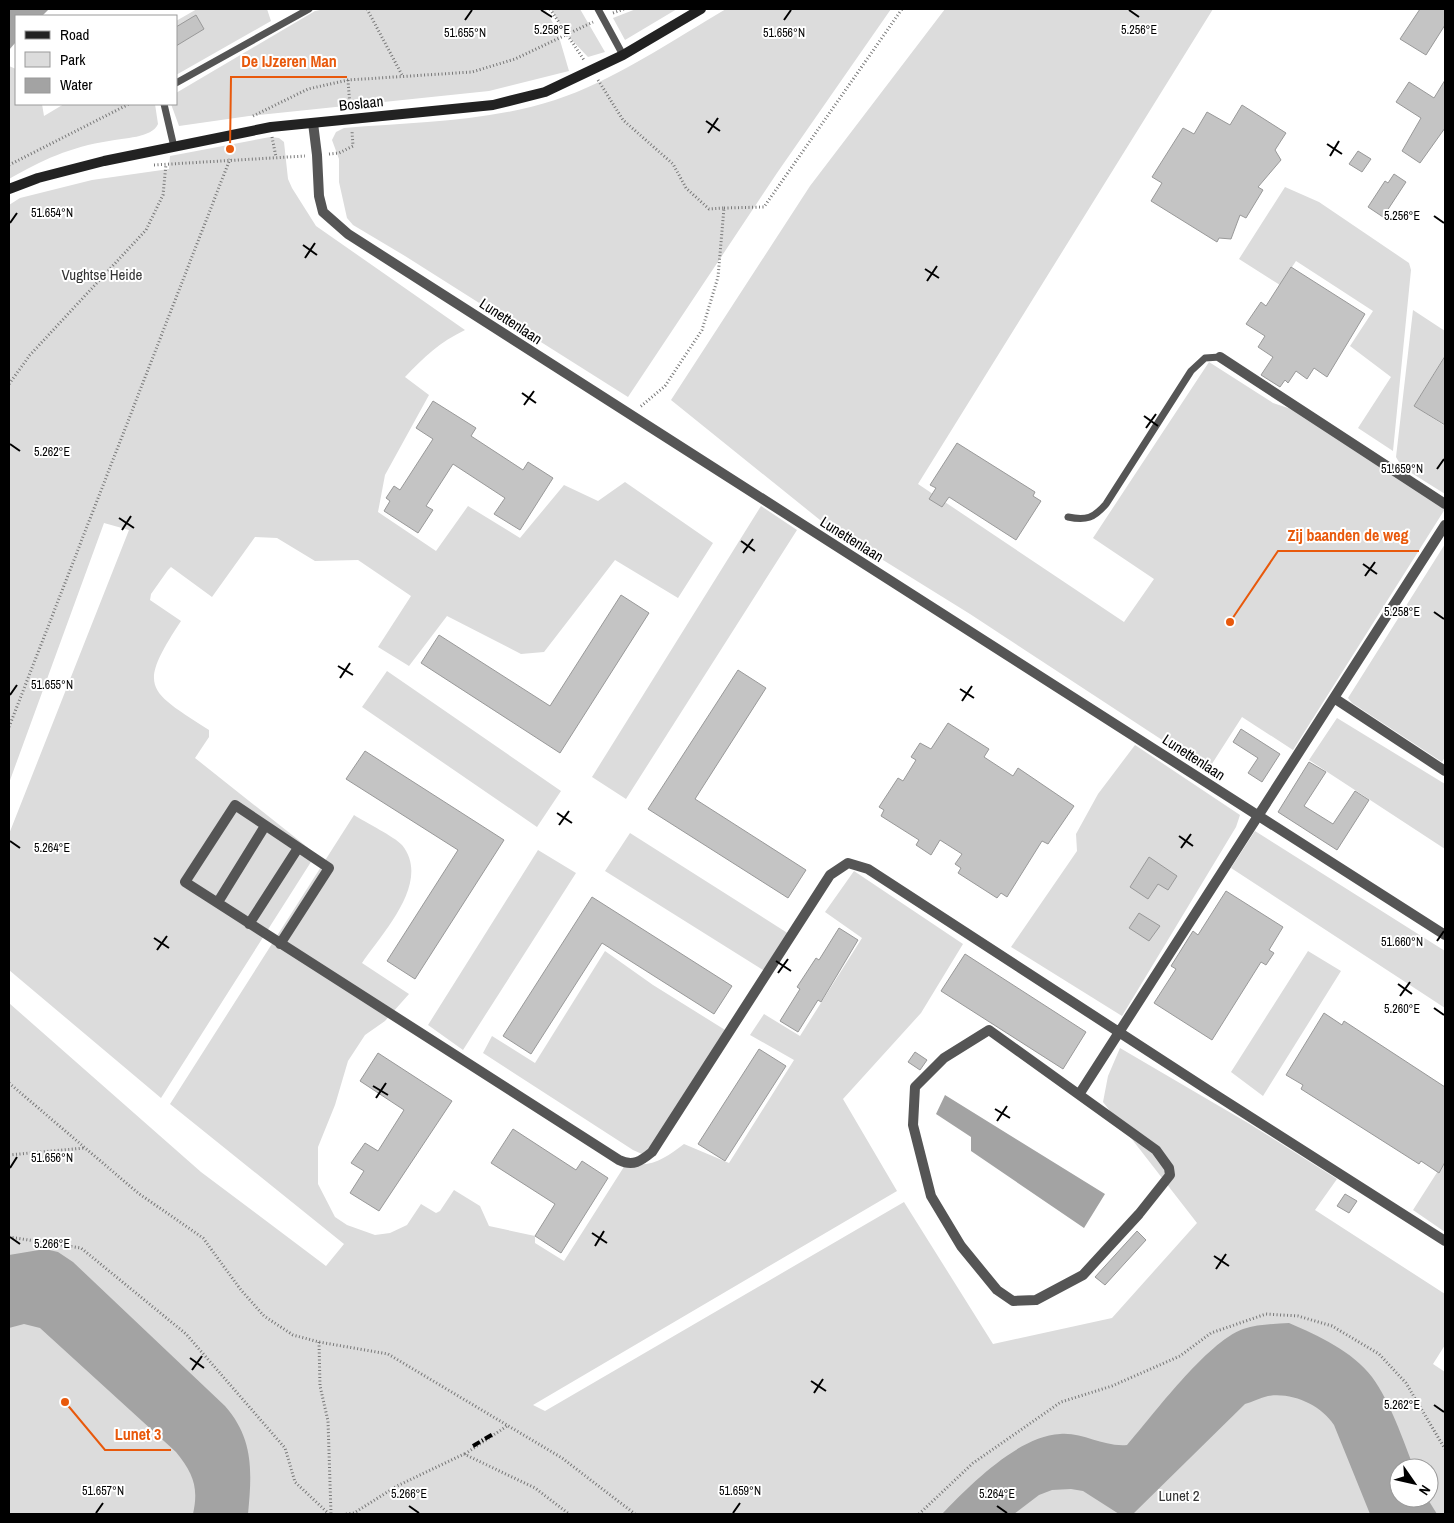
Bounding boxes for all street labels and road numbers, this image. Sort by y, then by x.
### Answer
street label: Boslaan [338,90,384,116]
street label: Lunettenlaan [475,293,547,349]
street label: Lunettenlaan [816,511,888,567]
street label: Lunettenlaan [1158,729,1230,785]

